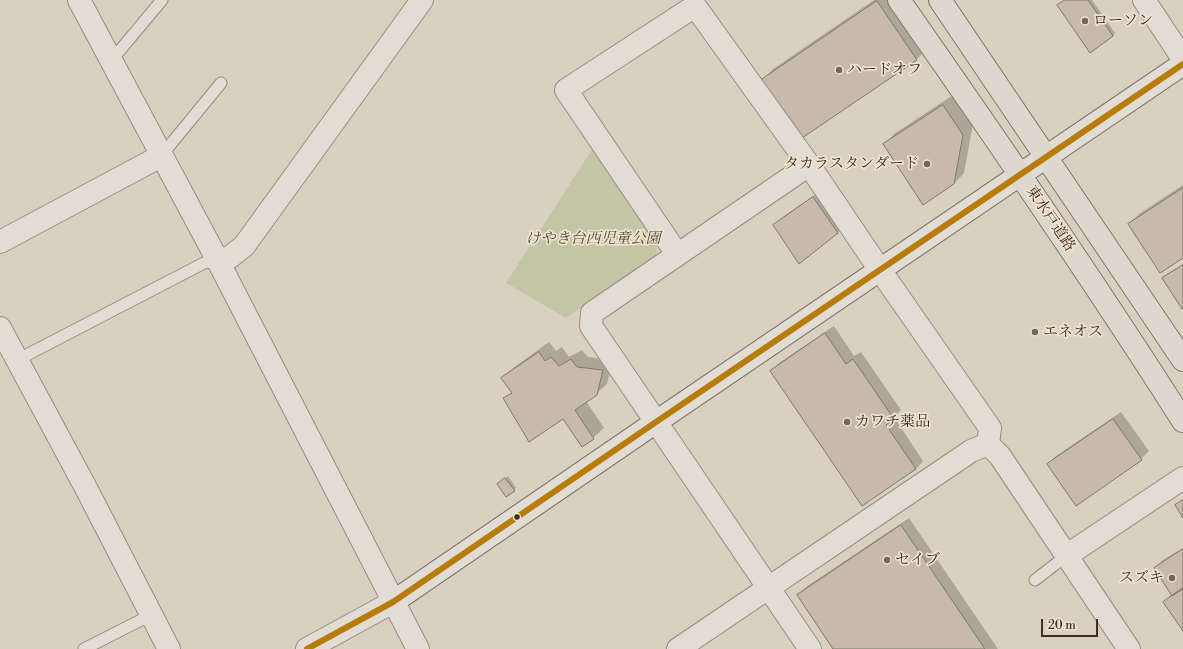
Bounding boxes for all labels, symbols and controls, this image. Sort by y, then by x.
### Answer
place label: ローソン [1093,12,1153,30]
marker: ローソン [1080,16,1090,26]
place label: ハードオフ [847,61,922,79]
marker: ハードオフ [834,65,844,75]
place label: タカラスタンダード [784,155,919,173]
marker: タカラスタンダード [922,159,932,169]
street label: 東水戸道路 [1022,183,1078,255]
park label: けやき台西児童公園 [526,230,660,248]
place label: エネオス [1043,323,1103,341]
marker: エネオス [1030,327,1040,337]
place label: カワチ薬品 [855,413,930,431]
marker: カワチ薬品 [842,417,852,427]
unlabelled marker [512,512,522,522]
place label: セイブ [895,551,940,569]
marker: セイブ [882,555,892,565]
place label: スズキ [1119,569,1164,587]
marker: スズキ [1167,573,1177,583]
scale bar [1043,611,1100,637]
text: 20 m [1048,618,1076,633]

